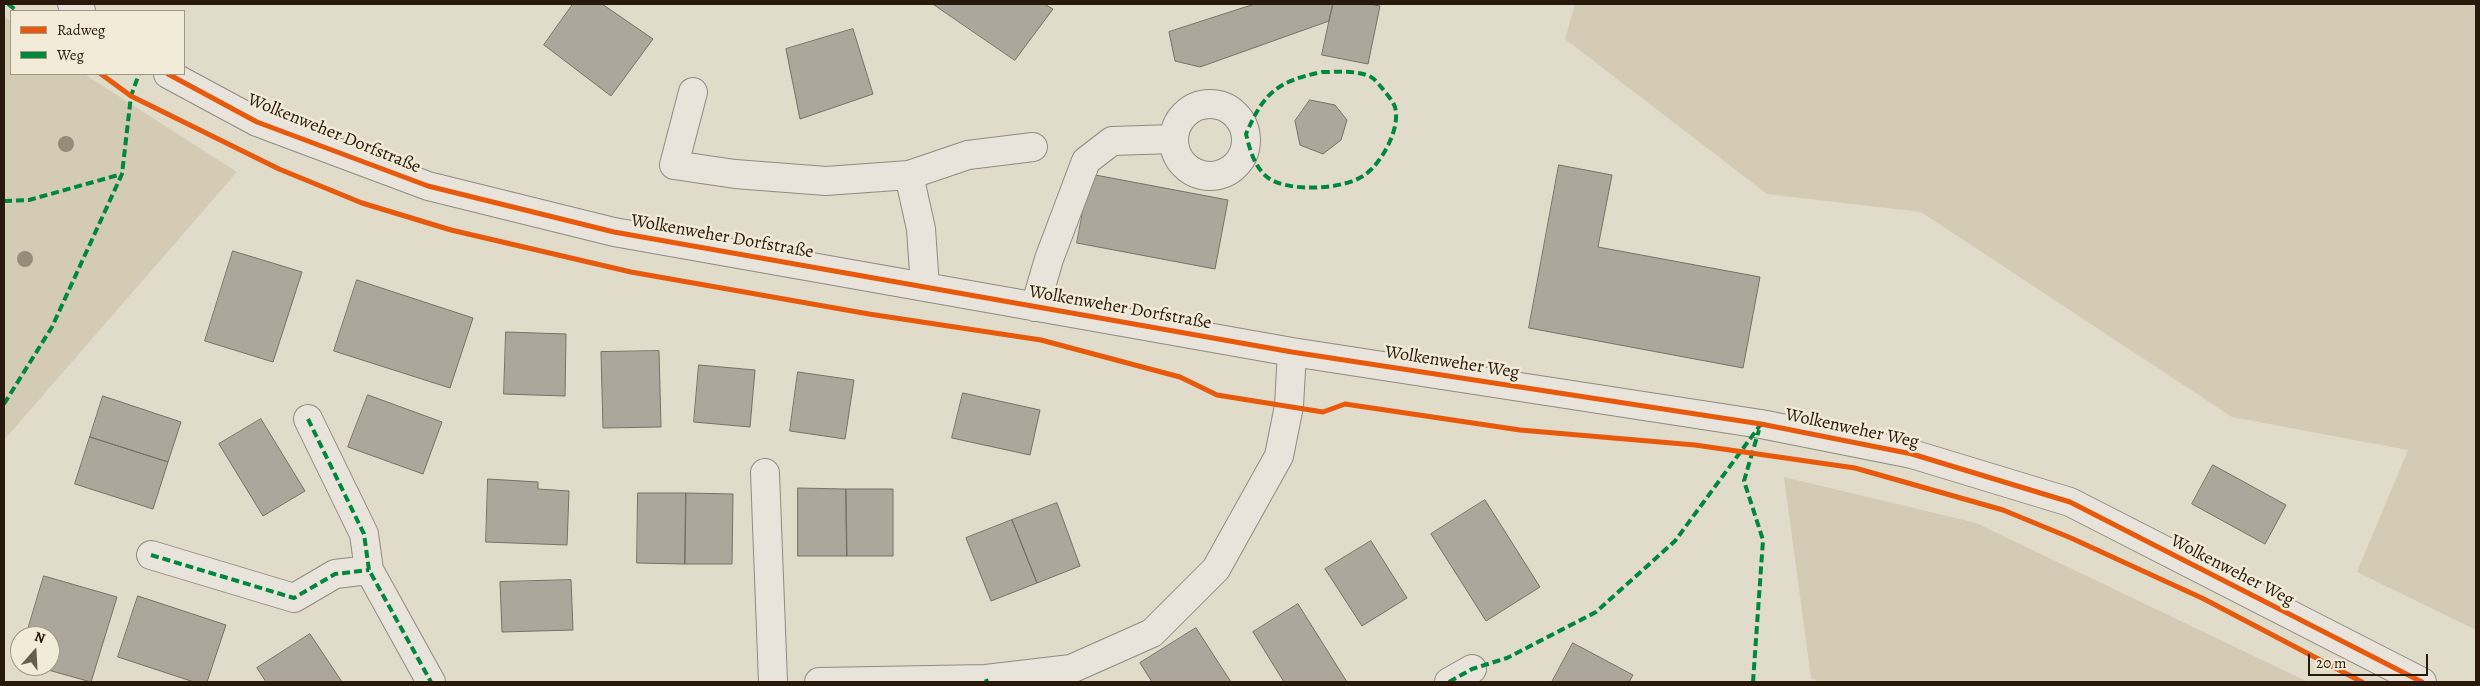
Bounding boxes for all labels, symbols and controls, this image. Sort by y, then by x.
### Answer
legend [10,10,185,75]
text: Radweg [57,20,105,40]
text: Weg [57,45,84,65]
street label: Wolkenweher Dorfstraße [244,89,424,179]
street label: Wolkenweher Dorfstraße [629,210,815,264]
street label: Wolkenweher Dorfstraße [1027,281,1213,335]
street label: Wolkenweher Weg [1383,342,1521,384]
street label: Wolkenweher Weg [1783,404,1921,454]
street label: Wolkenweher Weg [2167,531,2297,611]
north arrow [10,626,60,676]
text: N [32,627,48,648]
scale bar [2310,644,2430,676]
text: 20 m [2316,653,2347,673]

